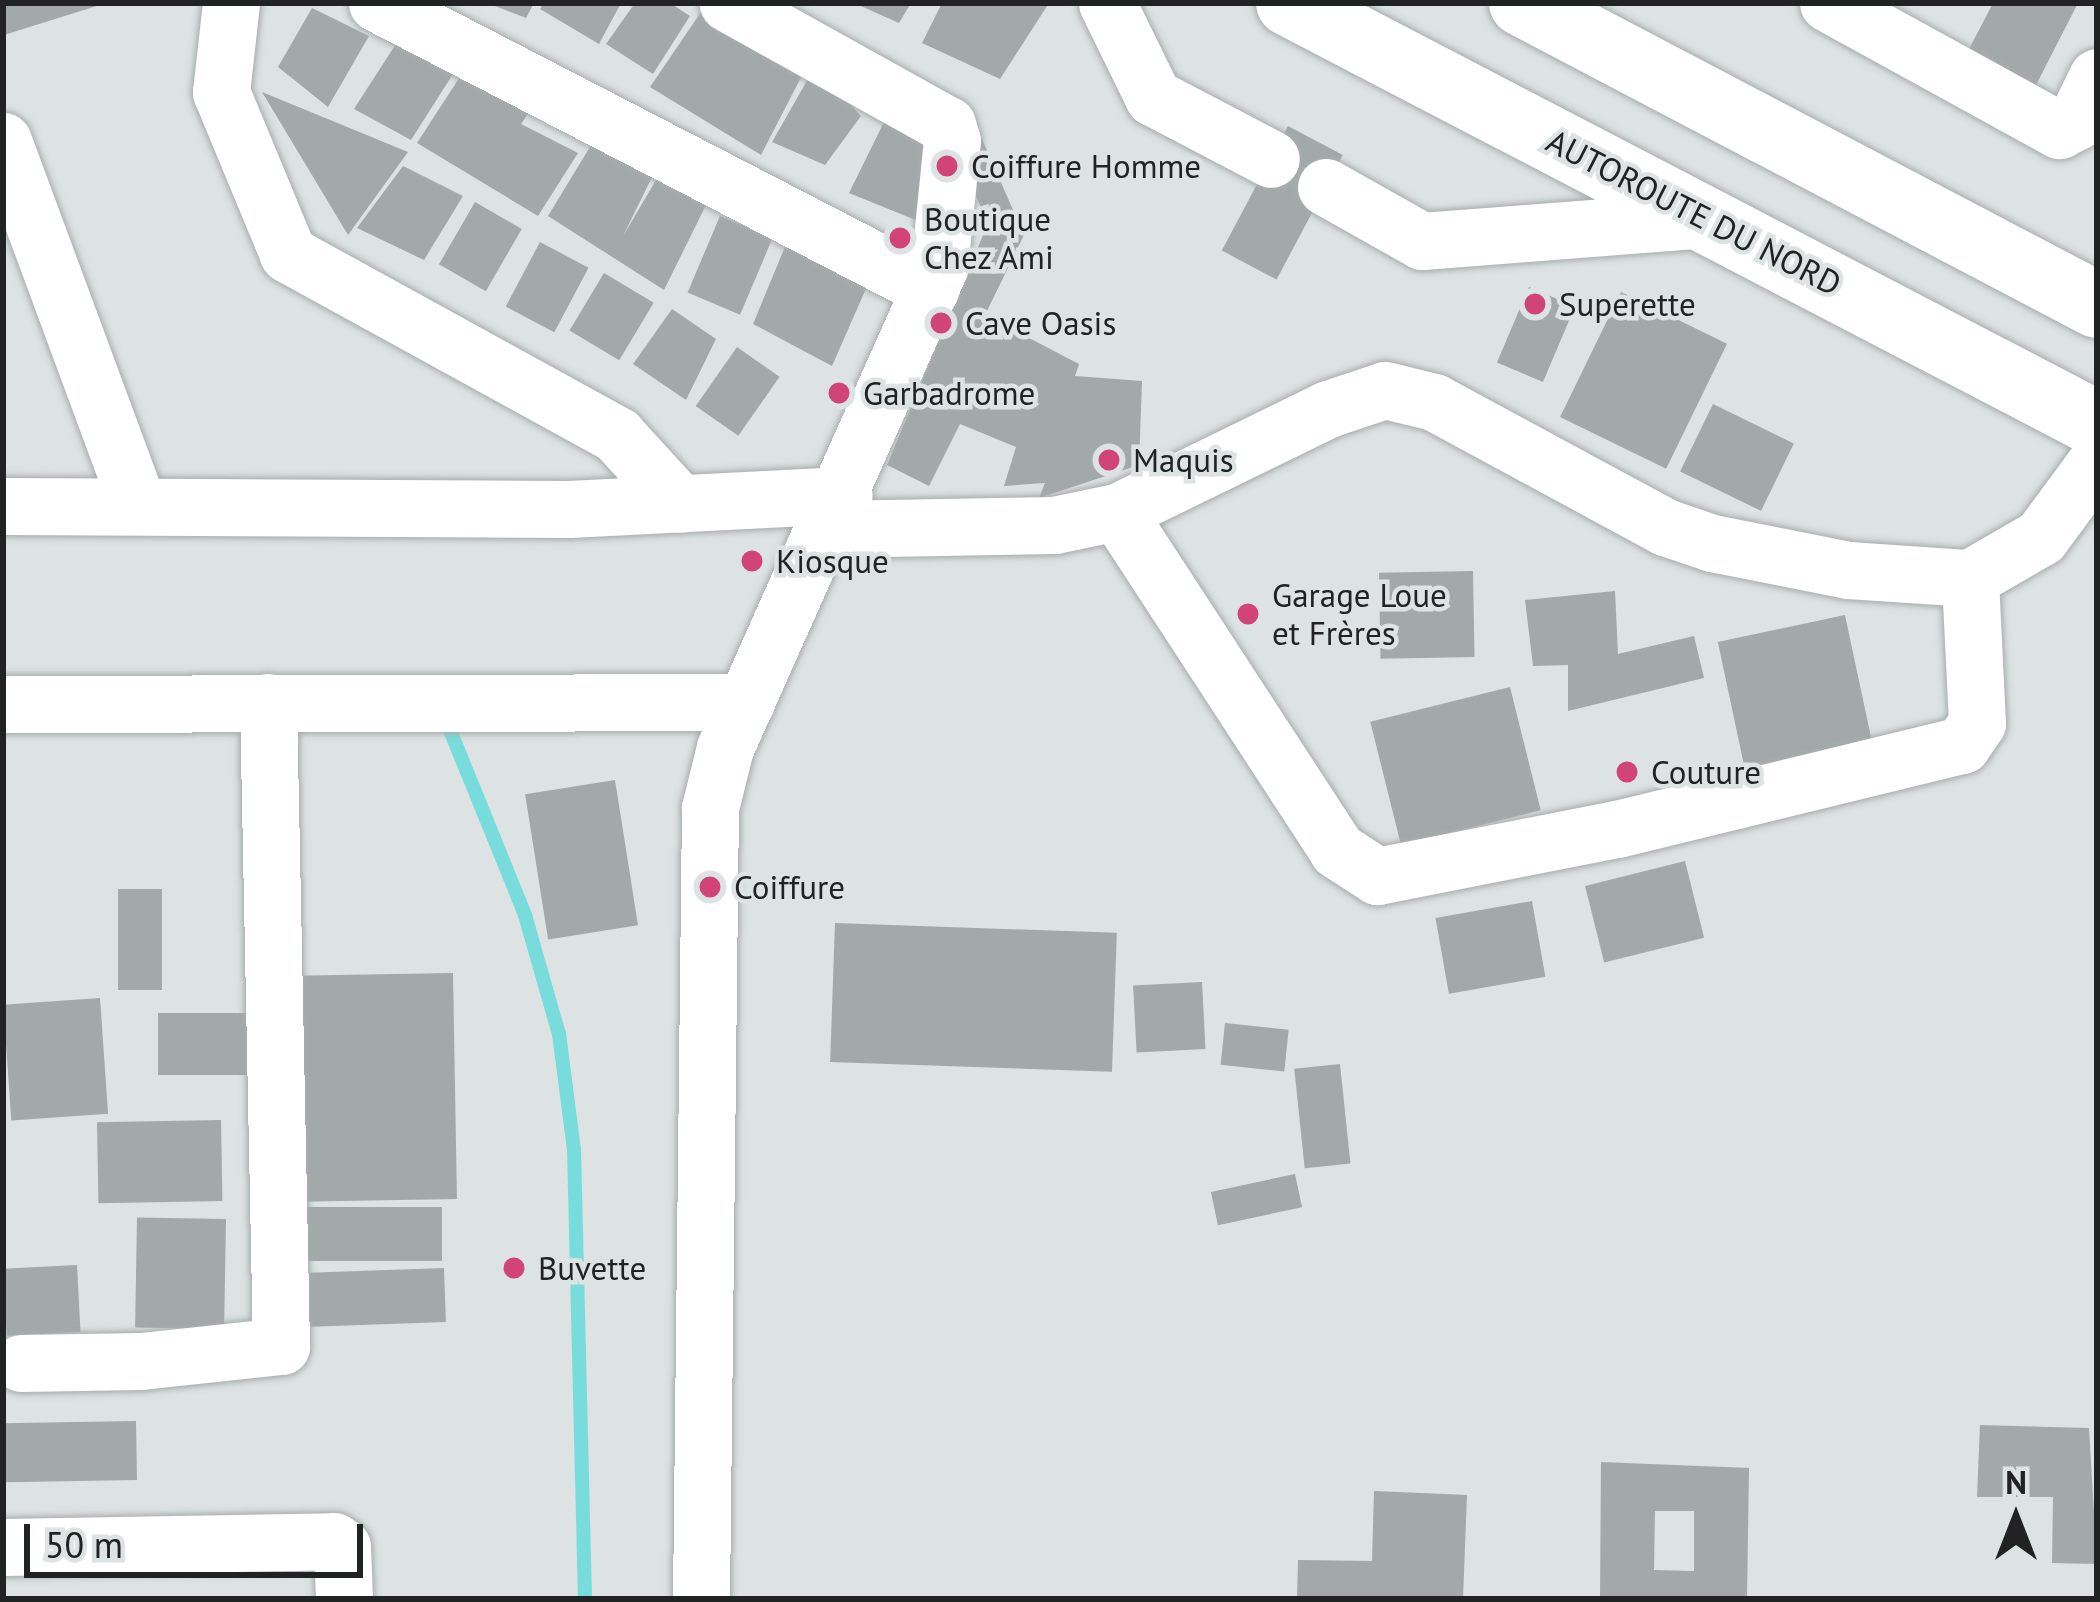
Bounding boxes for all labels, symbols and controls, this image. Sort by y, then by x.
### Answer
street label: AUTOROUTE DU NORD [1540,121,1848,303]
place label: Coiffure Homme [971,146,1201,186]
marker: Coiffure Homme [934,153,960,179]
place label: Boutique Chez Ami [924,199,1056,277]
marker: Boutique Chez Ami [887,225,913,251]
place label: Superette [1559,284,1696,324]
marker: Superette [1522,291,1548,317]
place label: Cave Oasis [965,303,1116,343]
marker: Cave Oasis [928,310,954,336]
place label: Garbadrome [863,373,1035,413]
marker: Garbadrome [826,380,852,406]
place label: Maquis [1133,440,1234,480]
marker: Maquis [1096,447,1122,473]
place label: Kiosque [776,541,889,581]
marker: Kiosque [739,548,765,574]
place label: Garage Loue et Frères [1272,575,1447,653]
marker: Garage Loue et Frères [1235,601,1261,627]
place label: Couture [1651,752,1761,792]
marker: Couture [1614,759,1640,785]
place label: Coiffure [734,867,845,907]
marker: Coiffure [697,874,723,900]
place label: Buvette [538,1248,646,1288]
marker: Buvette [501,1255,527,1281]
north arrow [1956,1458,2076,1578]
text: N [2005,1460,2027,1503]
scale bar [30,1500,369,1574]
text: 50 m [45,1521,123,1568]

